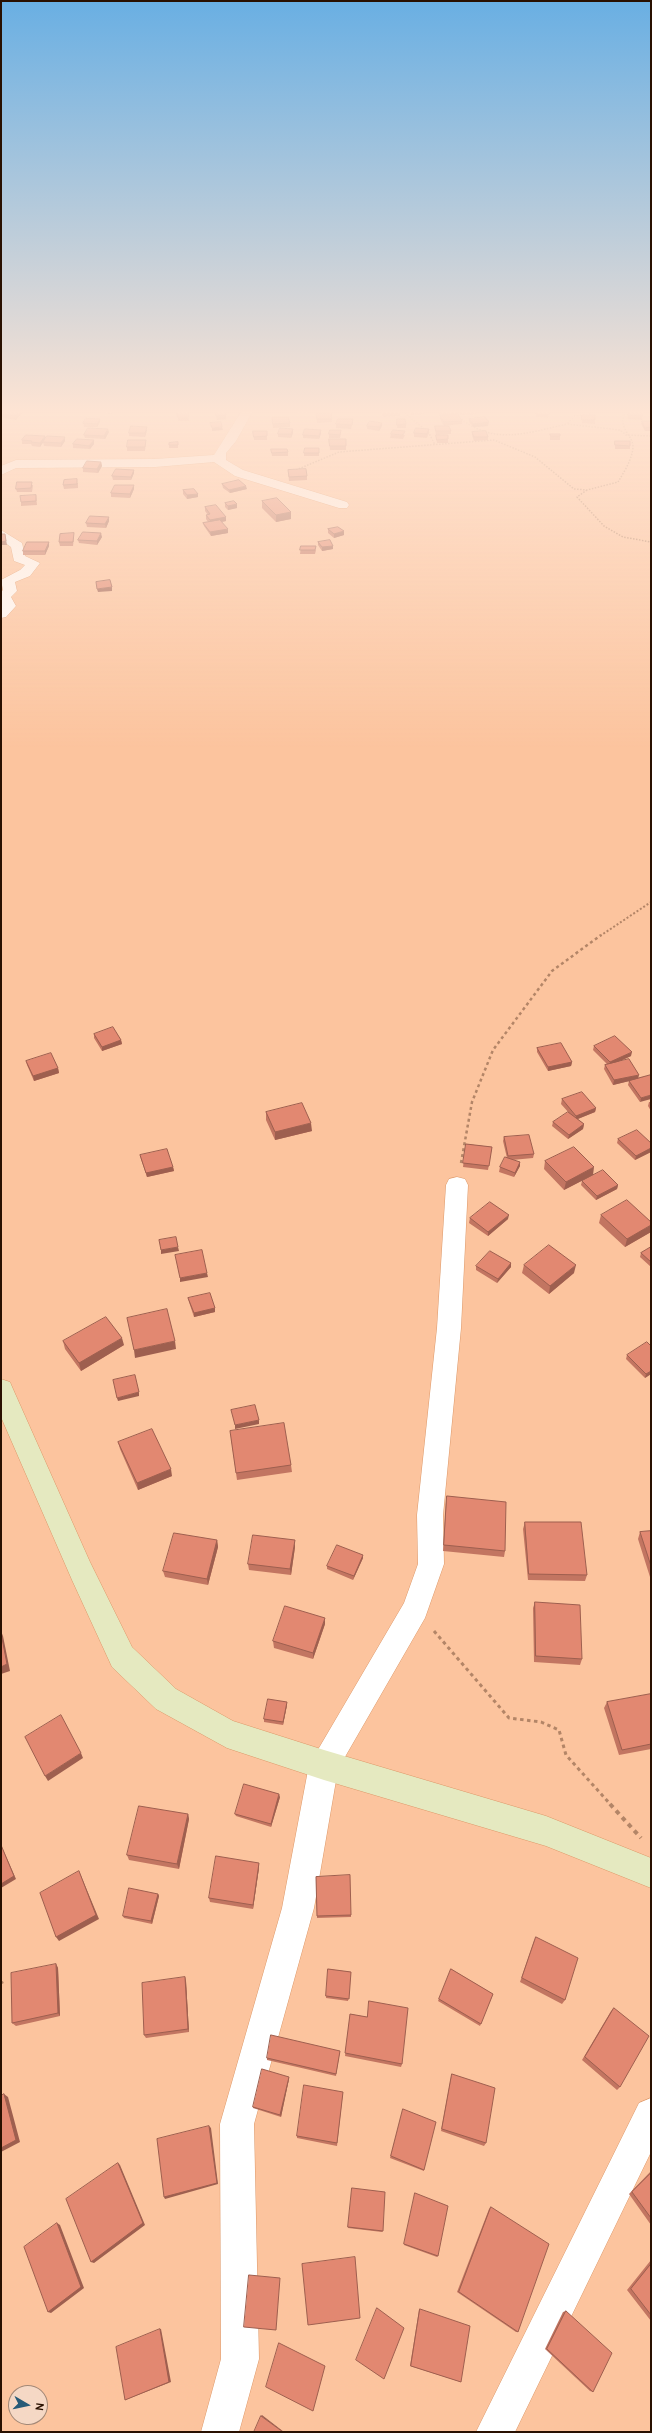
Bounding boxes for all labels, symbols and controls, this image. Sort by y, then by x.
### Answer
north arrow [8,2385,48,2425]
text: N [31,2402,46,2412]

